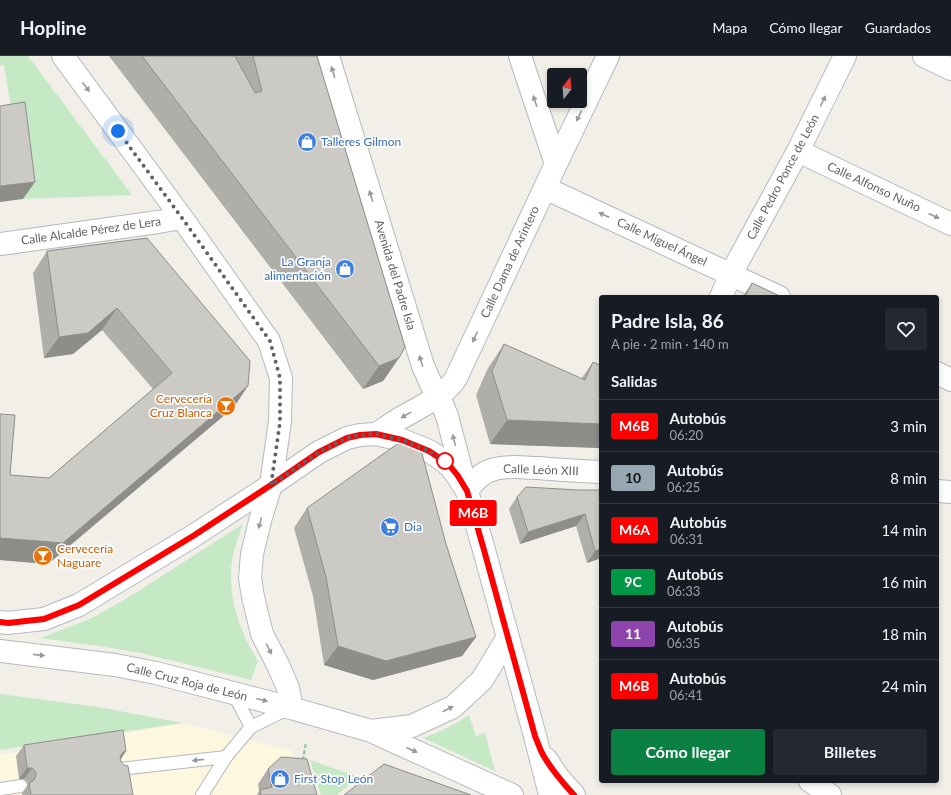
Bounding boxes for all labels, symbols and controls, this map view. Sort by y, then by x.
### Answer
text: Hopline [20,16,86,39]
text: Mapa [713,19,747,36]
text: Cómo llegar [769,19,843,36]
text: Guardados [865,19,931,36]
one-way arrow [330,66,336,78]
north arrow [547,68,587,108]
map controls [547,68,587,108]
one-way arrow [82,82,90,93]
one-way arrow [532,94,538,106]
one-way arrow [819,95,826,107]
one-way arrow [576,111,582,122]
street label: Calle Pedro Ponce de León [743,111,822,242]
your location [108,121,128,141]
shop icon: Talleres Gilmon [296,131,318,153]
place label: Talleres Gilmon [321,134,401,149]
street label: Calle Alfonso Nuño [825,158,924,215]
one-way arrow [368,190,374,202]
street label: Calle Dama de Arintero [477,203,542,320]
one-way arrow [598,212,609,218]
street label: Calle Alcalde Pérez de Lera [20,213,162,248]
one-way arrow [929,213,940,219]
street label: Calle Miguel Ángel [615,214,710,269]
street label: Avenida del Padre Isla [372,218,419,332]
place label: La Granja alimentación [264,254,331,283]
shop icon: La Granja alimentación [334,258,356,280]
button: heart [885,308,927,350]
text: Padre Isla, 86 [611,309,724,332]
one-way arrow [472,332,478,343]
text: A pie · 2 min · 140 m [611,336,729,352]
one-way arrow [418,355,424,367]
text: Salidas [611,372,657,390]
place label: Cervecería Cruz Blanca [150,391,212,420]
bar icon: Cervecería Cruz Blanca [215,395,237,417]
text: Autobús [670,409,726,427]
one-way arrow [400,412,412,419]
text: M6B [619,417,650,434]
text: 3 min [890,417,927,435]
text: 06:20 [670,427,703,443]
one-way arrow [451,434,457,446]
unlabelled marker [436,452,454,470]
street label: Calle León XIII [503,461,579,478]
text: Autobús [667,461,723,479]
text: 10 [625,469,641,486]
text: 8 min [890,469,927,487]
text: 06:25 [667,479,700,495]
line badge: M6B [450,500,496,526]
text: M6B [458,504,488,521]
text: Autobús [670,513,727,531]
supermarket icon: Dia [379,516,401,538]
one-way arrow [257,517,263,529]
place label: Dia [404,519,422,534]
text: M6A [619,521,650,538]
text: 14 min [881,521,927,539]
text: 06:31 [670,531,704,547]
place label: Cervecería Naguare [57,541,113,570]
bar icon: Cervecería Naguare [32,545,54,567]
text: Autobús [667,565,723,583]
text: 9C [624,573,642,590]
text: 16 min [881,573,927,591]
text: 06:33 [667,583,700,599]
text: Autobús [667,617,723,635]
text: 11 [625,625,641,642]
text: 18 min [881,625,927,643]
text: 06:35 [667,635,700,651]
one-way arrow [266,643,272,654]
one-way arrow [33,652,45,659]
street label: Calle Cruz Roja de León [125,659,249,704]
text: Autobús [670,669,726,687]
text: M6B [619,677,650,694]
text: 24 min [881,677,927,695]
text: 06:41 [670,687,703,703]
one-way arrow [256,698,268,704]
one-way arrow [442,706,454,712]
button: Cómo llegar [611,729,765,775]
button: Billetes [773,729,927,775]
one-way arrow [406,747,418,753]
one-way arrow [192,757,204,763]
shop icon: First Stop León [269,768,291,790]
place label: First Stop León [294,771,373,786]

